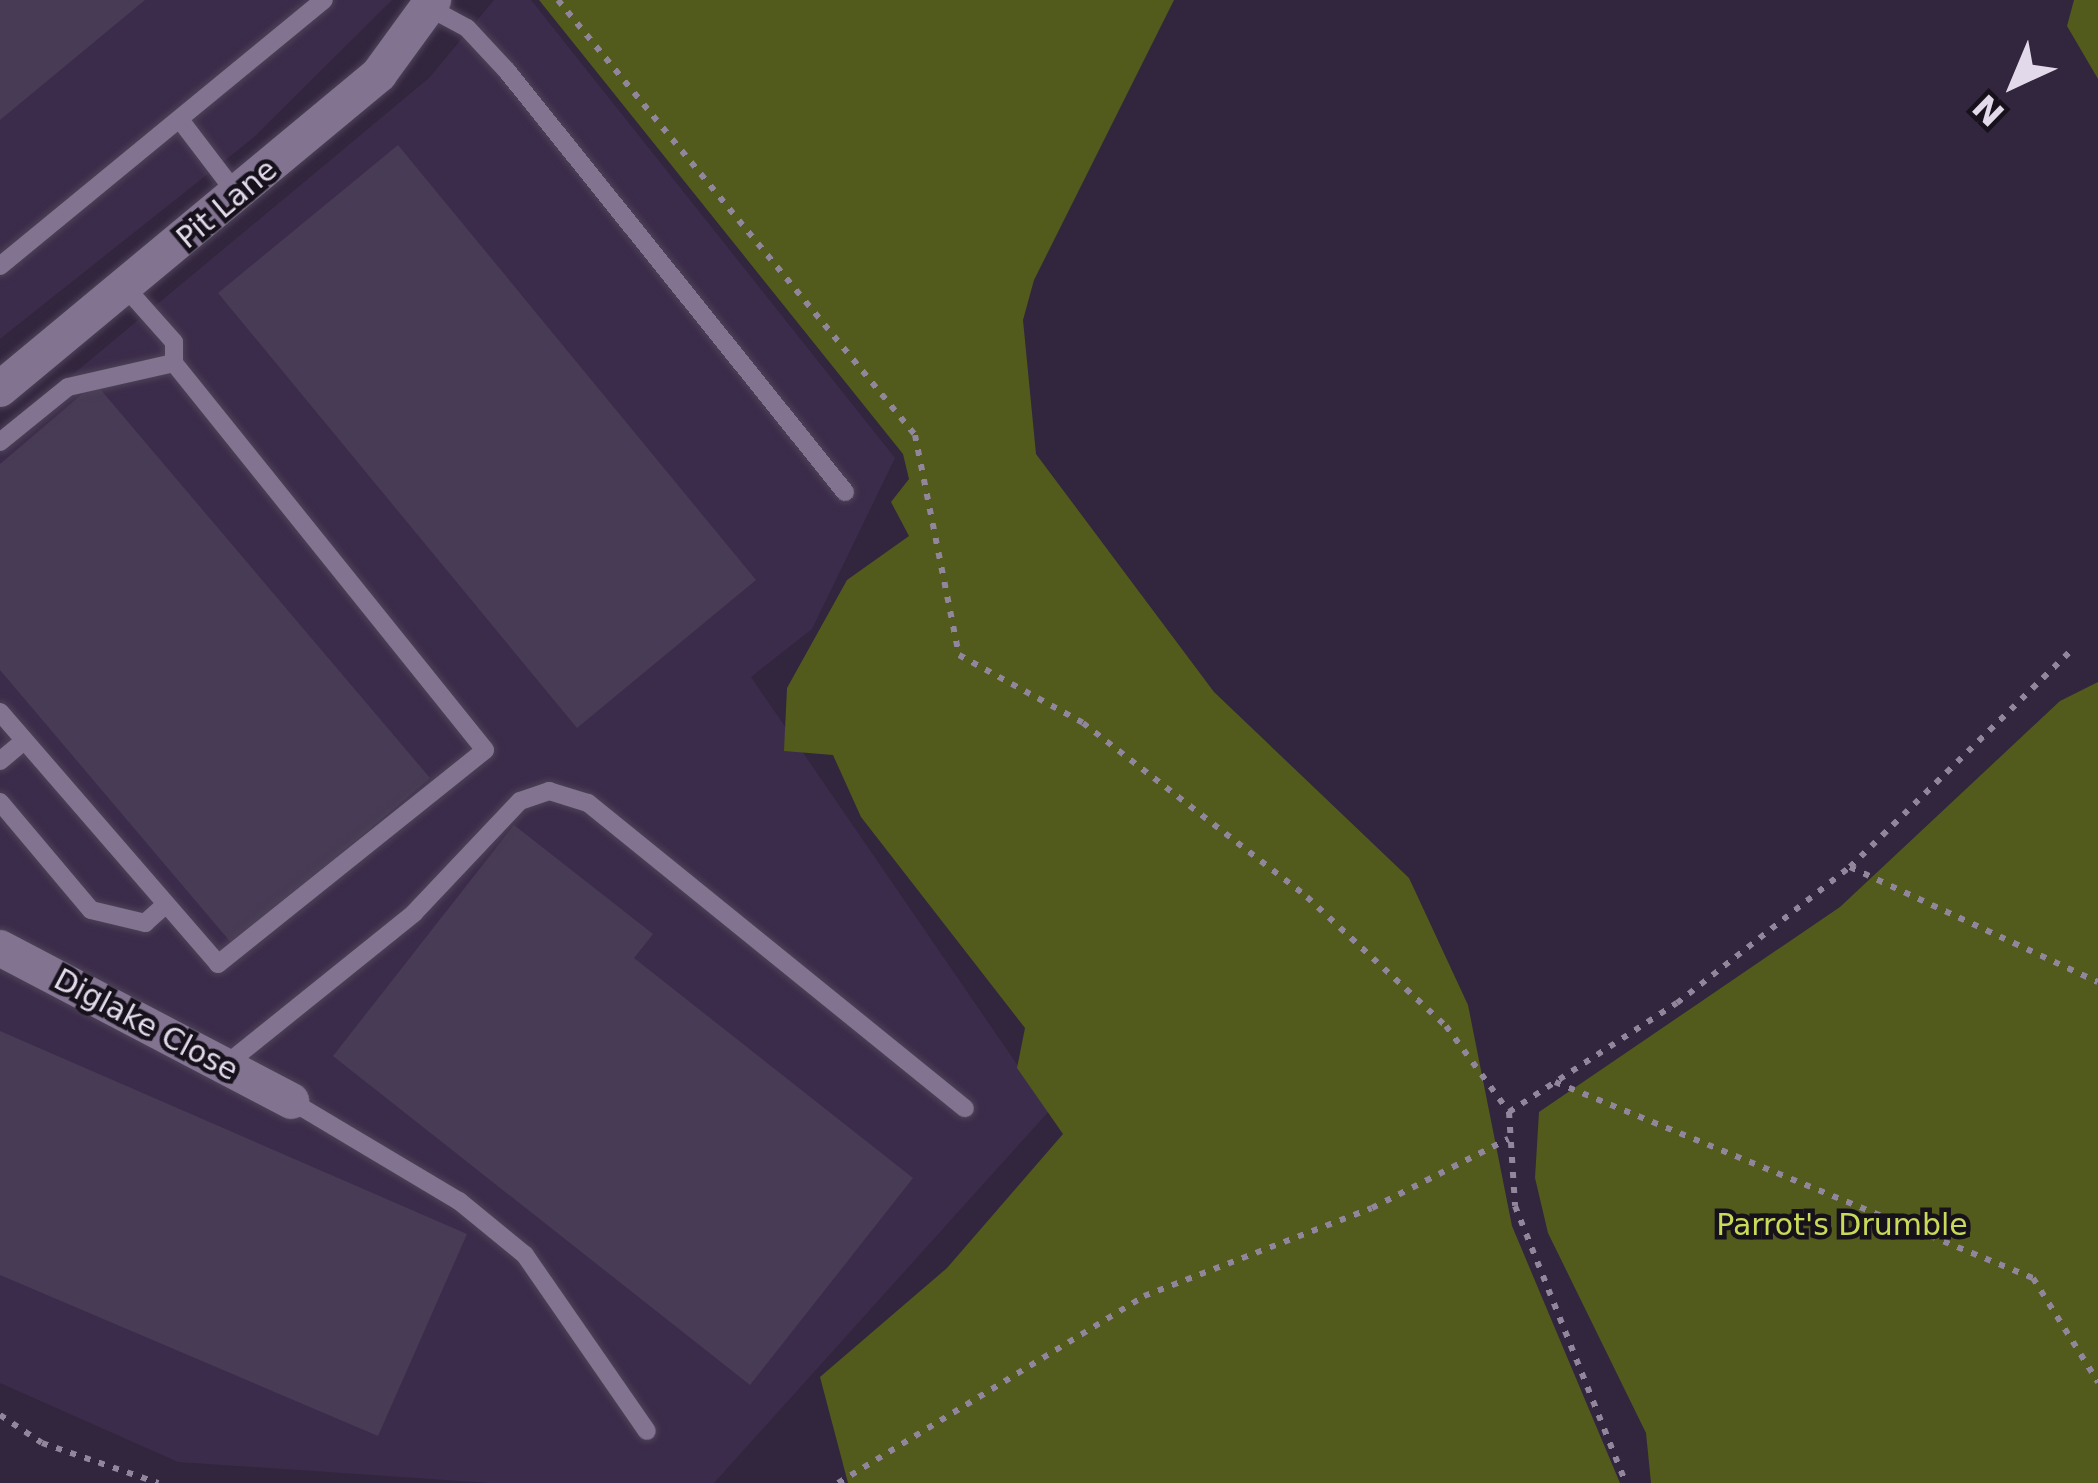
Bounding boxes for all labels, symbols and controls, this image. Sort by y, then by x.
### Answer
north arrow [1954,24,2074,144]
text: N [1965,87,2012,134]
street label: Pit Lane [170,152,284,256]
street label: Diglake Close [48,961,244,1089]
park label: Parrot's Drumble [1716,1207,1968,1243]

